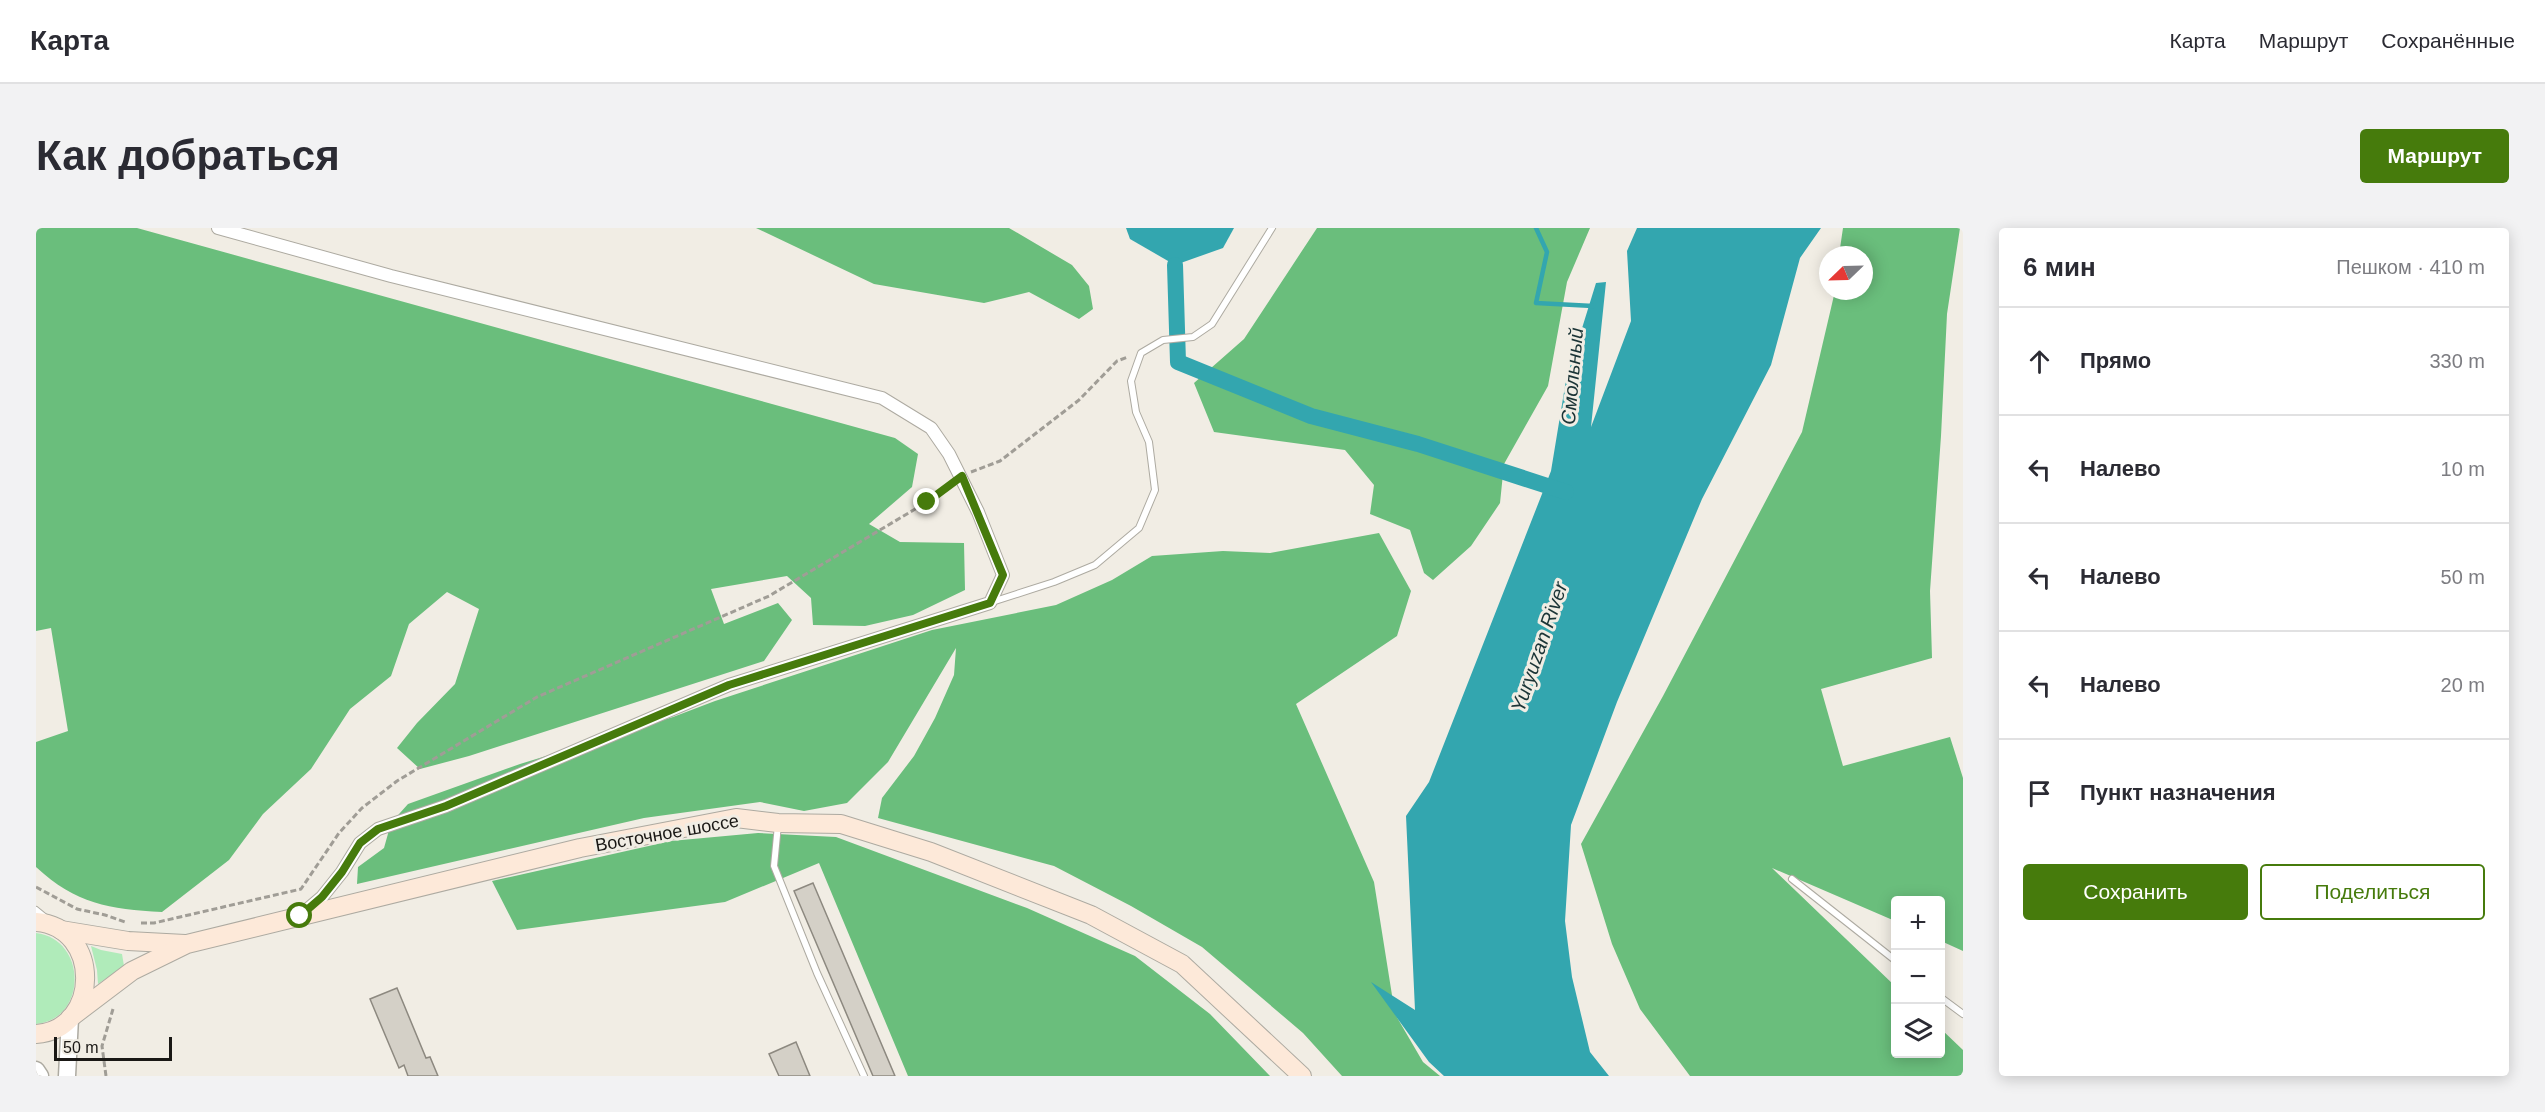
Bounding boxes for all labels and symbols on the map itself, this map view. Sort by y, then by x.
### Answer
north arrow [1819,246,1873,300]
water label: Смольный [1557,326,1587,426]
route end [913,488,939,514]
water label: Yuryuzan River [1506,578,1572,715]
street label: Восточное шоссе [594,811,740,855]
route start [286,902,312,928]
scale bar [54,1034,172,1062]

